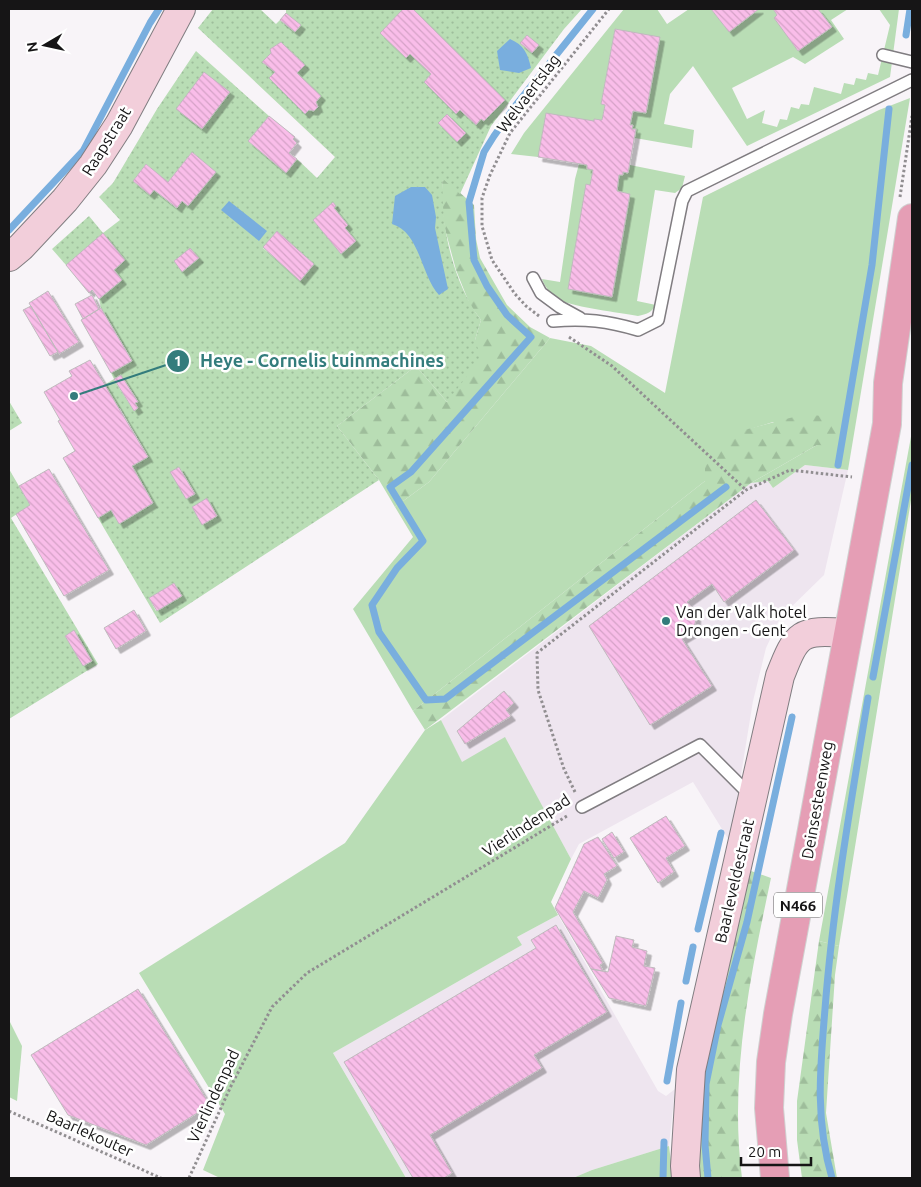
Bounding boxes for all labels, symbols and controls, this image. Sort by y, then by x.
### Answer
north arrow [20,20,70,70]
text: N [23,41,41,53]
street label: Welvaertslag [493,50,563,136]
street label: Raapstraat [78,103,135,179]
callout: Heye - Cornelis tuinmachines [165,344,454,377]
text: Heye - Cornelis tuinmachines [200,350,444,370]
text: 1 [174,352,182,369]
place label: Van der Valk hotel Drongen - Gent [676,603,807,639]
marker: Van der Valk hotel Drongen - Gent [660,615,672,627]
street label: Deinsesteenweg [798,740,836,860]
street label: Vierlindenpad [479,790,573,860]
street label: Baarleveldestraat [711,817,757,945]
road number: N466 [774,892,822,918]
street label: Vierlindenpad [184,1046,242,1146]
street label: Baarlekouter [44,1106,136,1160]
scale bar [741,1134,811,1166]
text: 20 m [748,1143,781,1160]

